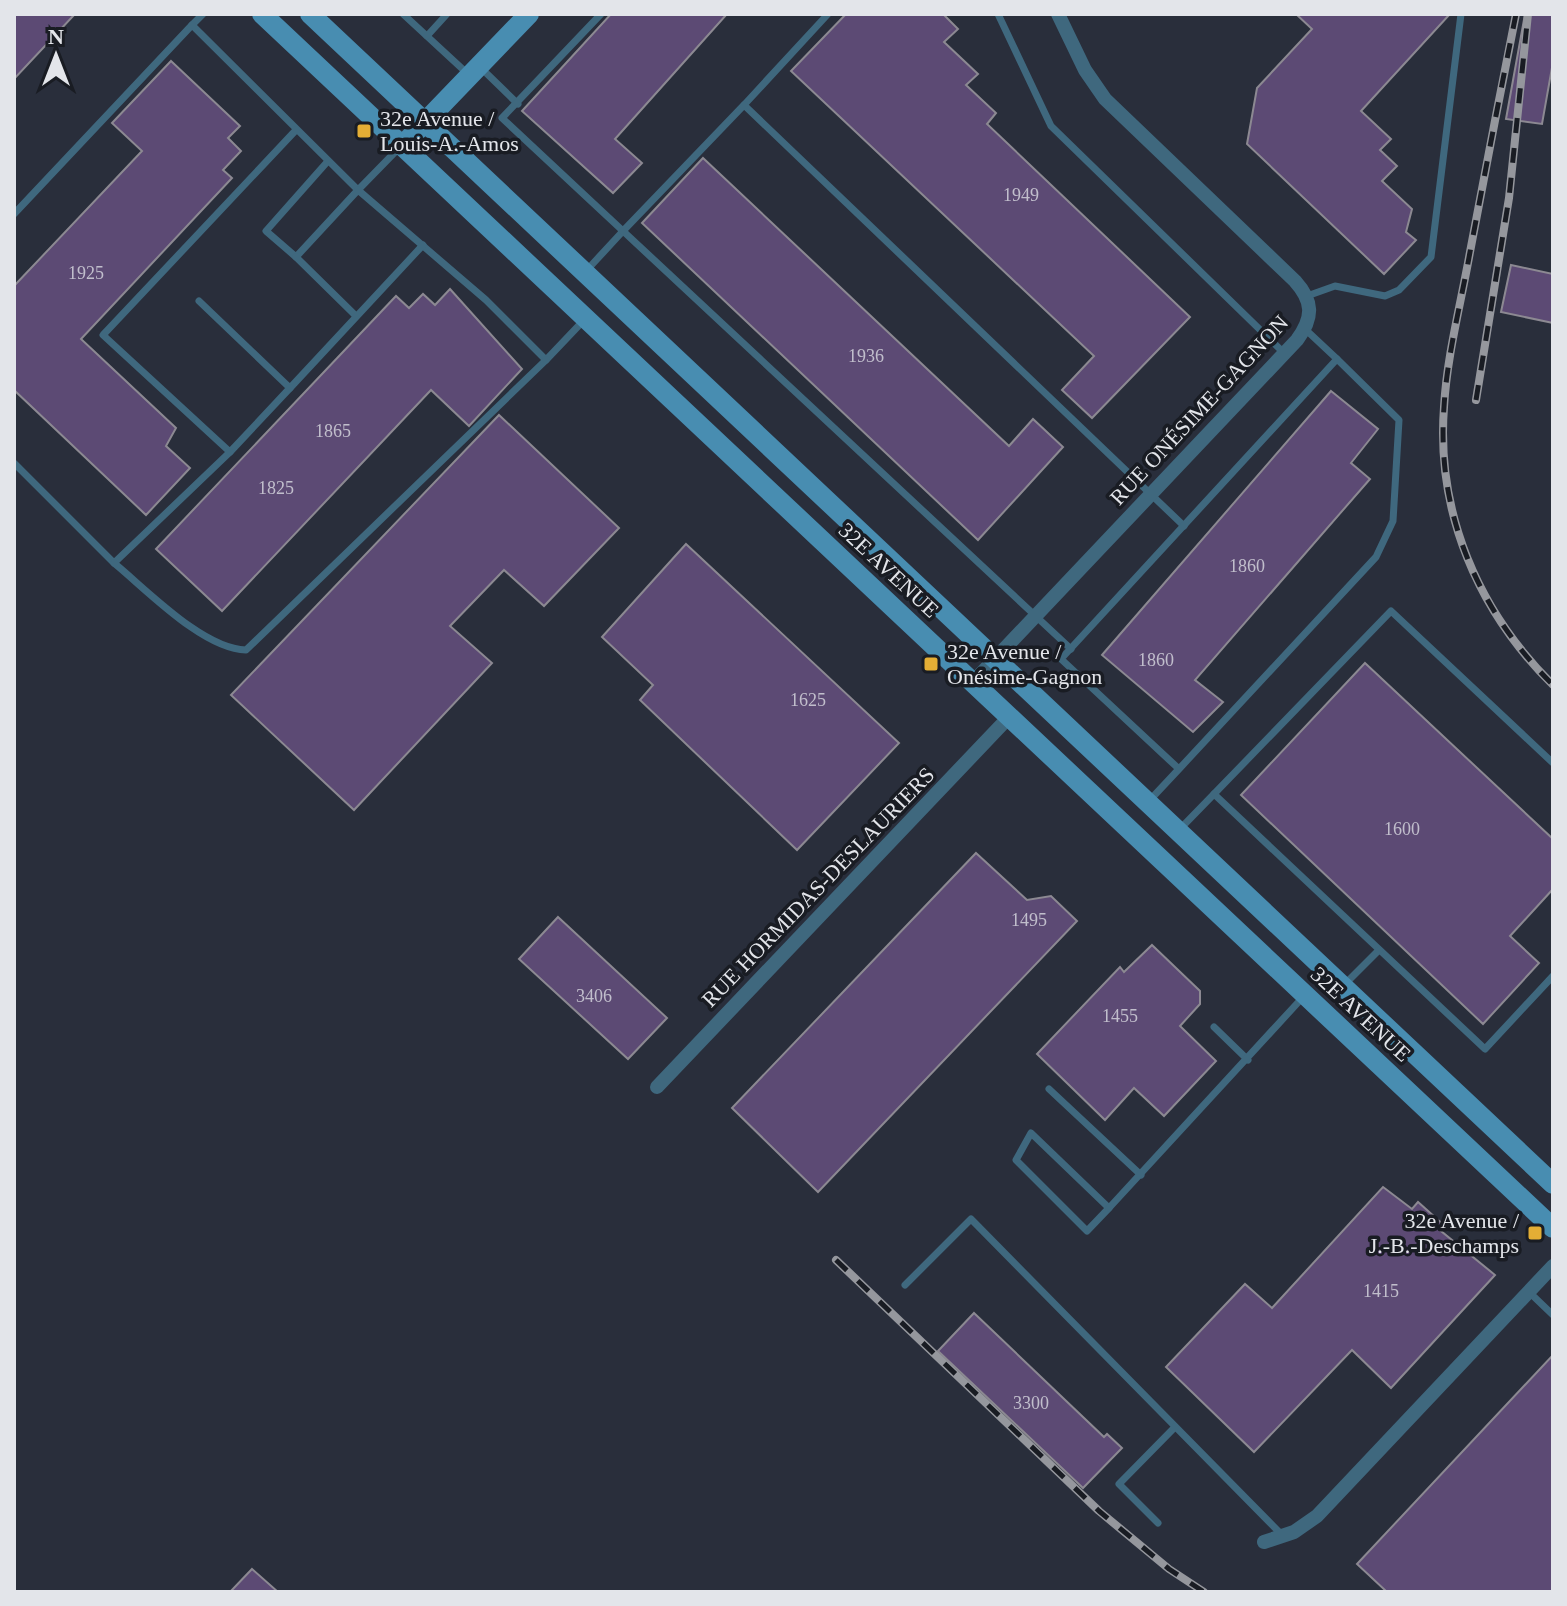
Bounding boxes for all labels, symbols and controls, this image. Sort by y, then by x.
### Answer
north arrow [16,16,96,96]
text: N [48,24,64,49]
place label: 32e Avenue / Louis-A.-Amos [380,106,519,156]
marker: 32e Avenue / Louis-A.-Amos [355,122,373,140]
house number: 1949 [1003,185,1039,205]
house number: 1925 [68,263,104,283]
street label: RUE ONÉSIME-GAGNON [1105,310,1293,510]
house number: 1936 [848,346,884,366]
house number: 1865 [315,421,351,441]
house number: 1825 [258,478,294,498]
street label: 32E AVENUE [834,517,944,623]
house number: 1860 [1229,556,1265,576]
place label: 32e Avenue / Onésime-Gagnon [947,639,1102,689]
house number: 1860 [1138,650,1174,670]
marker: 32e Avenue / Onésime-Gagnon [922,655,940,673]
house number: 1625 [790,690,826,710]
street label: RUE HORMIDAS-DESLAURIERS [697,762,939,1012]
house number: 1600 [1384,819,1420,839]
house number: 1495 [1011,910,1047,930]
street label: 32E AVENUE [1306,961,1416,1067]
house number: 3406 [576,986,612,1006]
house number: 1455 [1102,1006,1138,1026]
place label: 32e Avenue / J.-B.-Deschamps [1369,1208,1520,1258]
marker: 32e Avenue / J.-B.-Deschamps [1526,1224,1544,1242]
house number: 1415 [1363,1281,1399,1301]
house number: 3300 [1013,1393,1049,1413]

